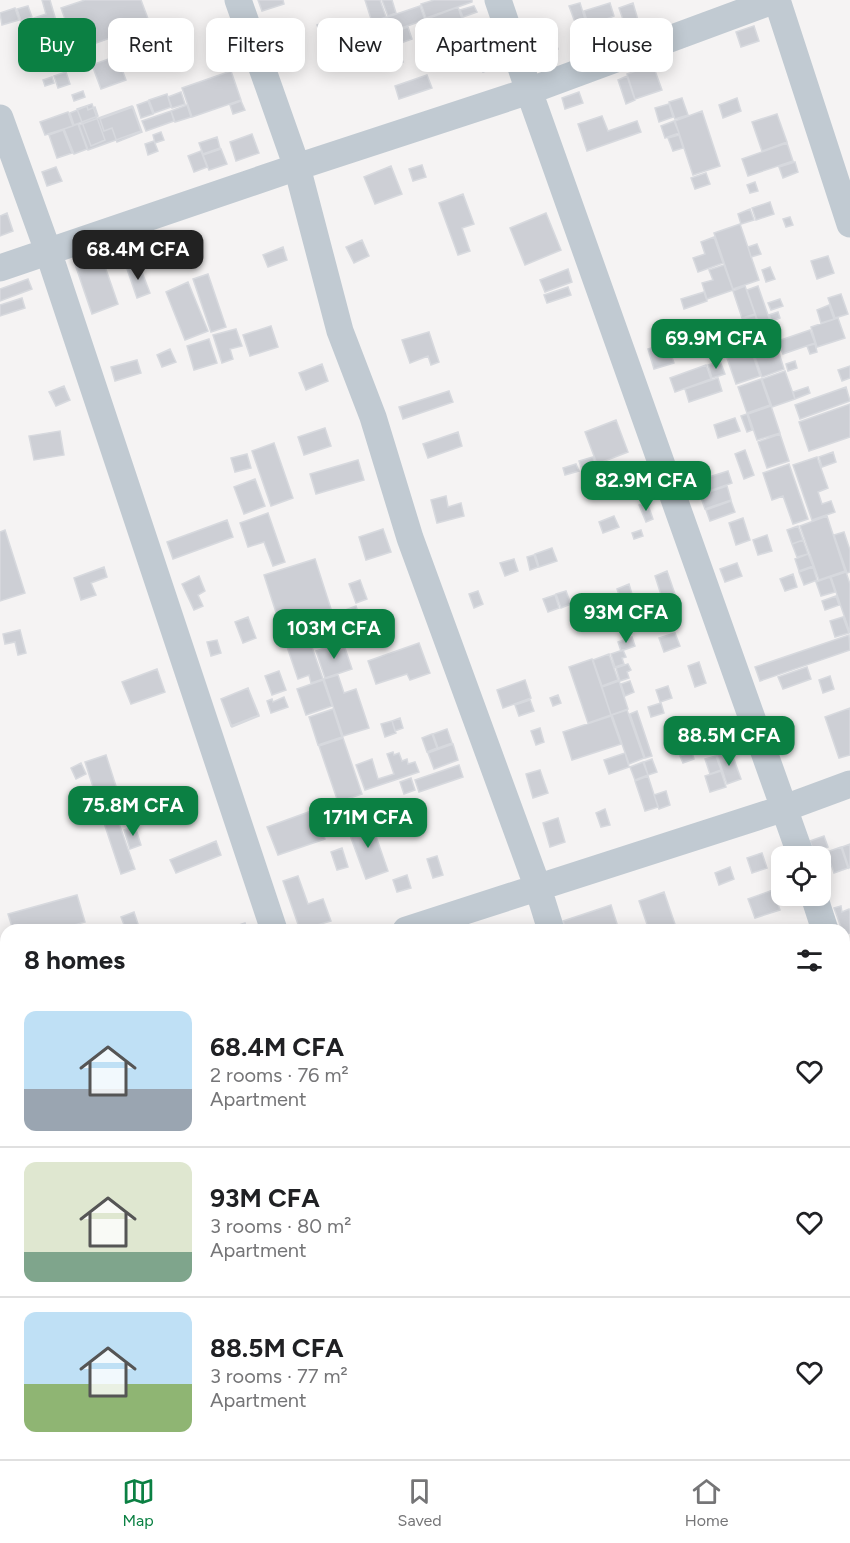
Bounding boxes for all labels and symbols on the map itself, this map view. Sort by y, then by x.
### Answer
pin: 68.4M CFA [69,230,207,281]
pin: 69.9M CFA [647,319,785,370]
pin: 82.9M CFA [577,461,715,512]
pin: 93M CFA [571,593,681,644]
pin: 103M CFA [272,609,396,660]
pin: 88.5M CFA [660,716,798,767]
pin: 75.8M CFA [64,786,202,837]
pin: 171M CFA [306,798,430,849]

